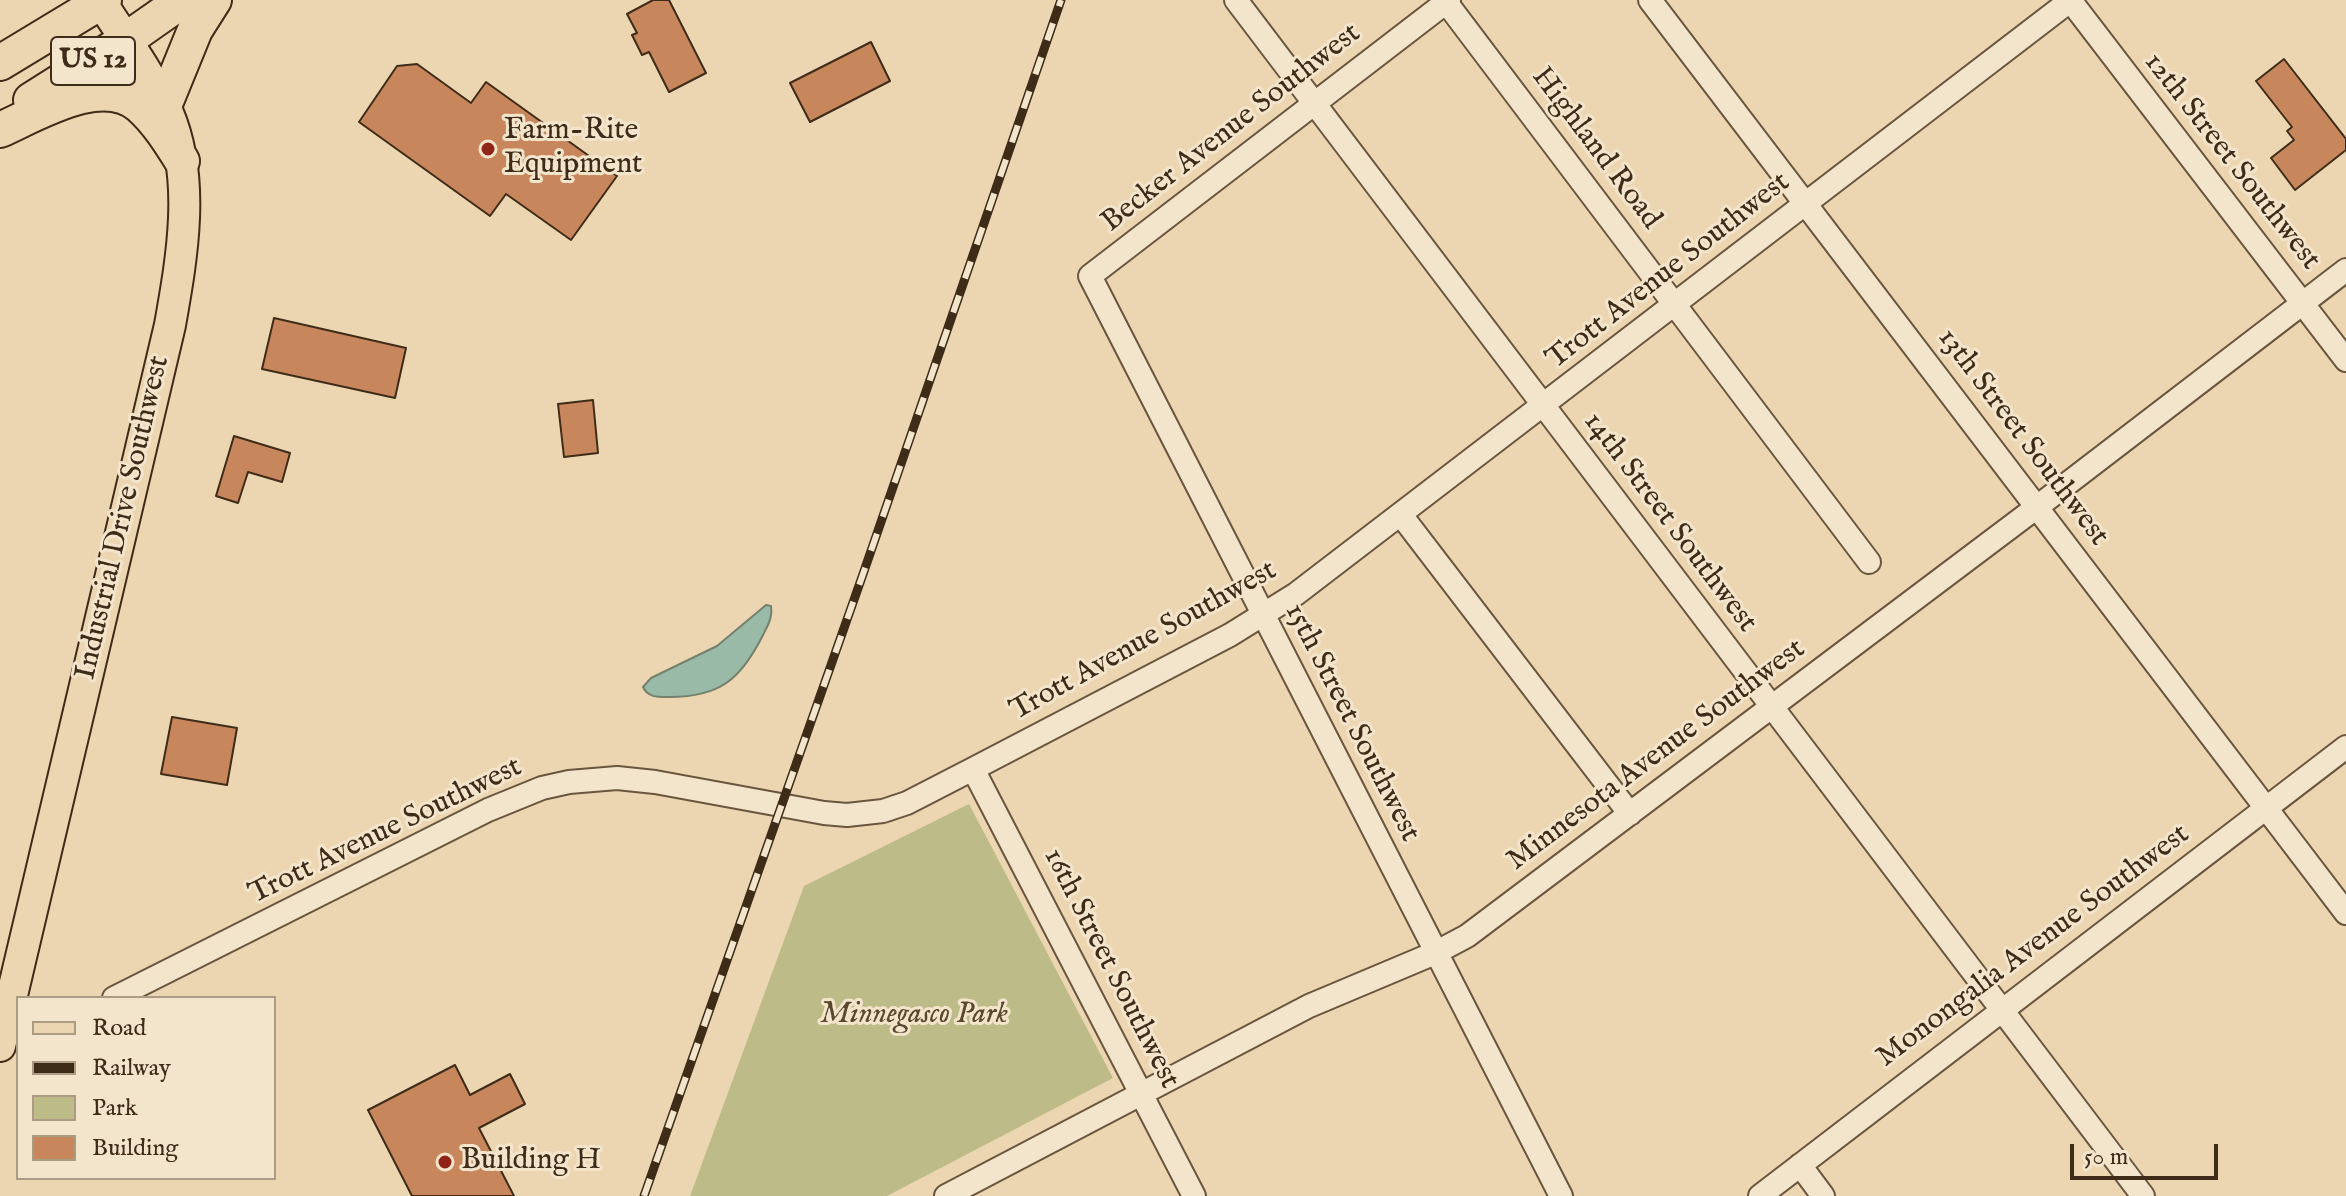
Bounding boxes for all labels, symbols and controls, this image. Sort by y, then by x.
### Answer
street label: Becker Avenue Southwest [1095,17,1369,241]
road number: US 12 [51,37,135,85]
street label: 12th Street Southwest [2135,46,2327,278]
street label: Highland Road [1522,61,1668,237]
place label: Farm-Rite Equipment [504,114,642,184]
marker: Farm-Rite Equipment [479,140,497,158]
street label: Trott Avenue Southwest [1540,166,1798,378]
street label: 13th Street Southwest [1928,322,2116,554]
street label: Industrial Drive Southwest [69,352,179,684]
street label: 14th Street Southwest [1574,406,1764,640]
street label: Trott Avenue Southwest [1004,554,1284,730]
street label: 15th Street Southwest [1275,598,1427,848]
street label: Minnesota Avenue Southwest [1501,632,1813,880]
street label: Trott Avenue Southwest [244,750,528,914]
street label: Monongalia Avenue Southwest [1871,818,2197,1076]
street label: 16th Street Southwest [1034,843,1186,1095]
legend [16,996,276,1180]
park label: Minnegasco Park [820,998,1008,1034]
text: Road [92,1013,146,1044]
text: Railway [92,1053,171,1084]
text: Park [92,1093,138,1124]
scale bar [2074,1128,2222,1178]
text: Building [92,1133,178,1164]
text: 50 m [2084,1142,2128,1173]
place label: Building H [461,1144,601,1180]
marker: Building H [436,1153,454,1171]

